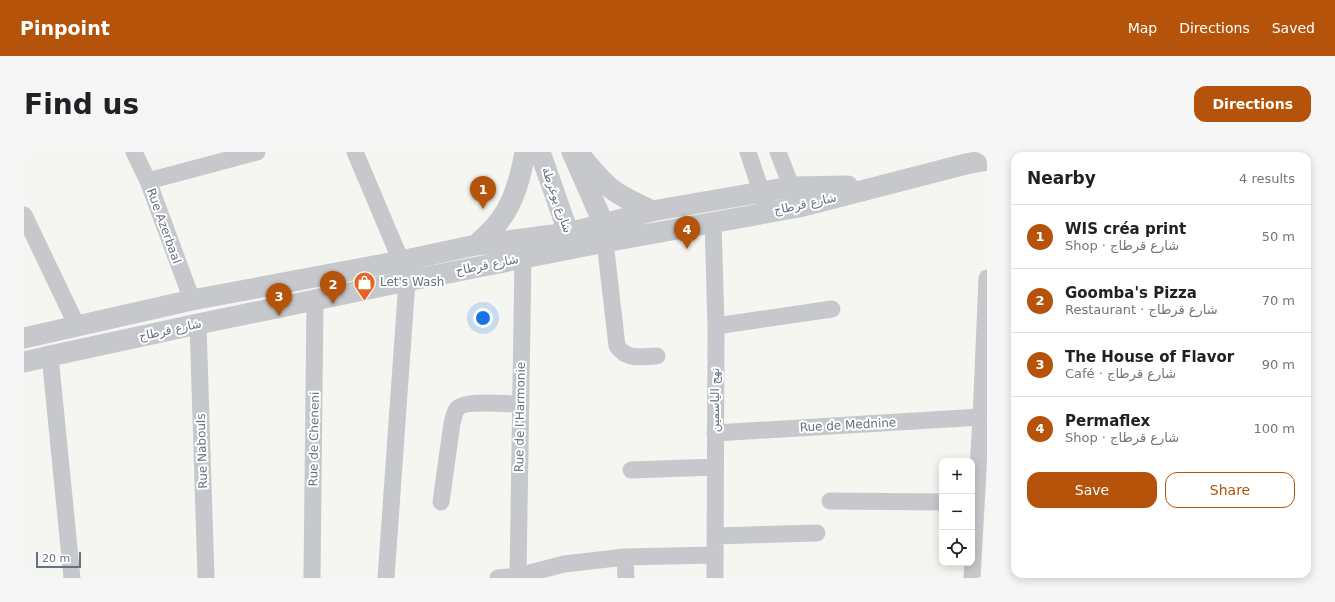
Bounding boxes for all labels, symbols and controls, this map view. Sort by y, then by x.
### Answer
text: Pinpoint [20,17,110,39]
text: Map [1128,20,1157,36]
text: Directions [1179,20,1250,36]
text: Saved [1272,20,1315,36]
button: Directions [1194,86,1311,122]
text: Find us [24,88,139,121]
street label: شارع يوغرطة [538,165,575,235]
text: Nearby [1027,168,1096,188]
text: 4 results [1239,171,1295,186]
pin: 1 [470,176,496,209]
street label: Rue Azerbaal [144,186,184,266]
street label: شارع قرطاج [772,191,838,218]
pin: 4 [674,216,700,249]
text: WIS créa print [1065,220,1186,238]
text: 1 [1035,229,1045,244]
text: 50 m [1262,229,1295,244]
text: Shop · شارع قرطاج [1065,238,1179,253]
street label: شارع قرطاج [454,252,520,279]
shop icon: Let's Wash [351,269,377,302]
pin: 2 [320,271,346,304]
place label: Let's Wash [380,275,444,289]
pin: 3 [266,283,292,316]
text: Goomba's Pizza [1065,284,1197,302]
text: 2 [1035,293,1045,308]
text: 70 m [1262,293,1295,308]
text: Restaurant · شارع قرطاج [1065,302,1218,317]
your location [473,308,493,328]
street label: شارع قرطاج [137,317,203,344]
text: The House of Flavor [1065,348,1234,366]
text: 3 [1035,357,1045,372]
text: 90 m [1262,357,1295,372]
street label: Rue de l'Harmonie [512,362,528,472]
text: Café · شارع قرطاج [1065,366,1176,381]
street label: نهج الياسمين [708,368,723,432]
street label: Rue de Cheneni [306,392,322,486]
text: Permaflex [1065,412,1150,430]
street label: Rue Nabouls [194,413,210,489]
street label: Rue de Mednine [799,415,897,435]
text: 4 [1035,421,1045,436]
text: 100 m [1253,421,1295,436]
text: Shop · شارع قرطاج [1065,430,1179,445]
map controls [939,458,975,566]
button: + [939,458,975,494]
button: Save [1027,472,1157,508]
button: Share [1165,472,1295,508]
button: − [939,494,975,530]
button: locate [939,530,975,566]
scale bar [36,550,81,569]
text: 20 m [42,552,70,565]

